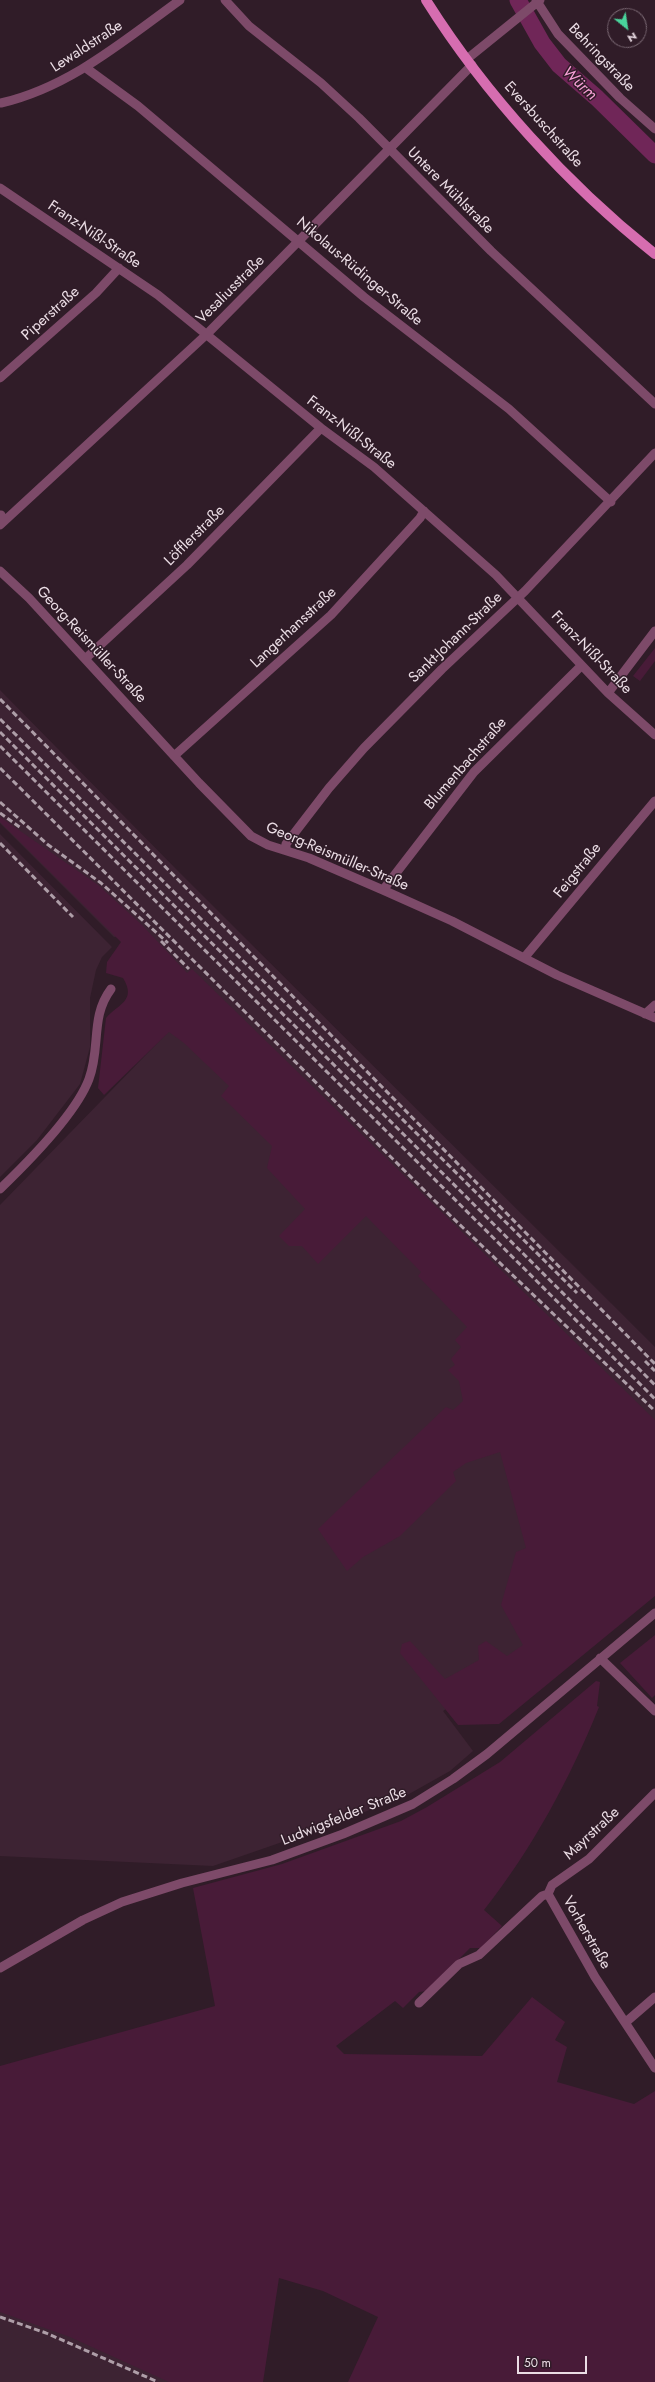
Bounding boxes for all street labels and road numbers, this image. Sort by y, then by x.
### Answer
street label: Lewaldstraße [48,17,126,77]
street label: Behringstraße [564,20,638,96]
street label: Eversbuschstraße [500,78,586,172]
street label: Untere Mühlstraße [403,144,497,238]
street label: Franz-Nißl-Straße [44,197,144,273]
street label: Nikolaus-Rüdinger-Straße [292,214,426,330]
street label: Vesaliusstraße [193,252,269,328]
street label: Piperstraße [18,283,84,345]
street label: Franz-Nißl-Straße [303,393,399,473]
street label: Löfflerstraße [161,502,229,570]
street label: Georg-Reismüller-Straße [32,583,150,707]
street label: Langerhansstraße [247,584,341,672]
street label: Sankt-Johann-Straße [406,589,506,687]
street label: Franz-Nißl-Straße [547,608,635,698]
street label: Blumenbachstraße [421,714,511,814]
street label: Georg-Reismüller-Straße [263,819,411,895]
street label: Feigstraße [550,840,606,902]
street label: Ludwigsfelder Straße [279,1784,409,1850]
street label: Mayrstraße [561,1804,623,1864]
street label: Vorherstraße [558,1893,614,1973]

